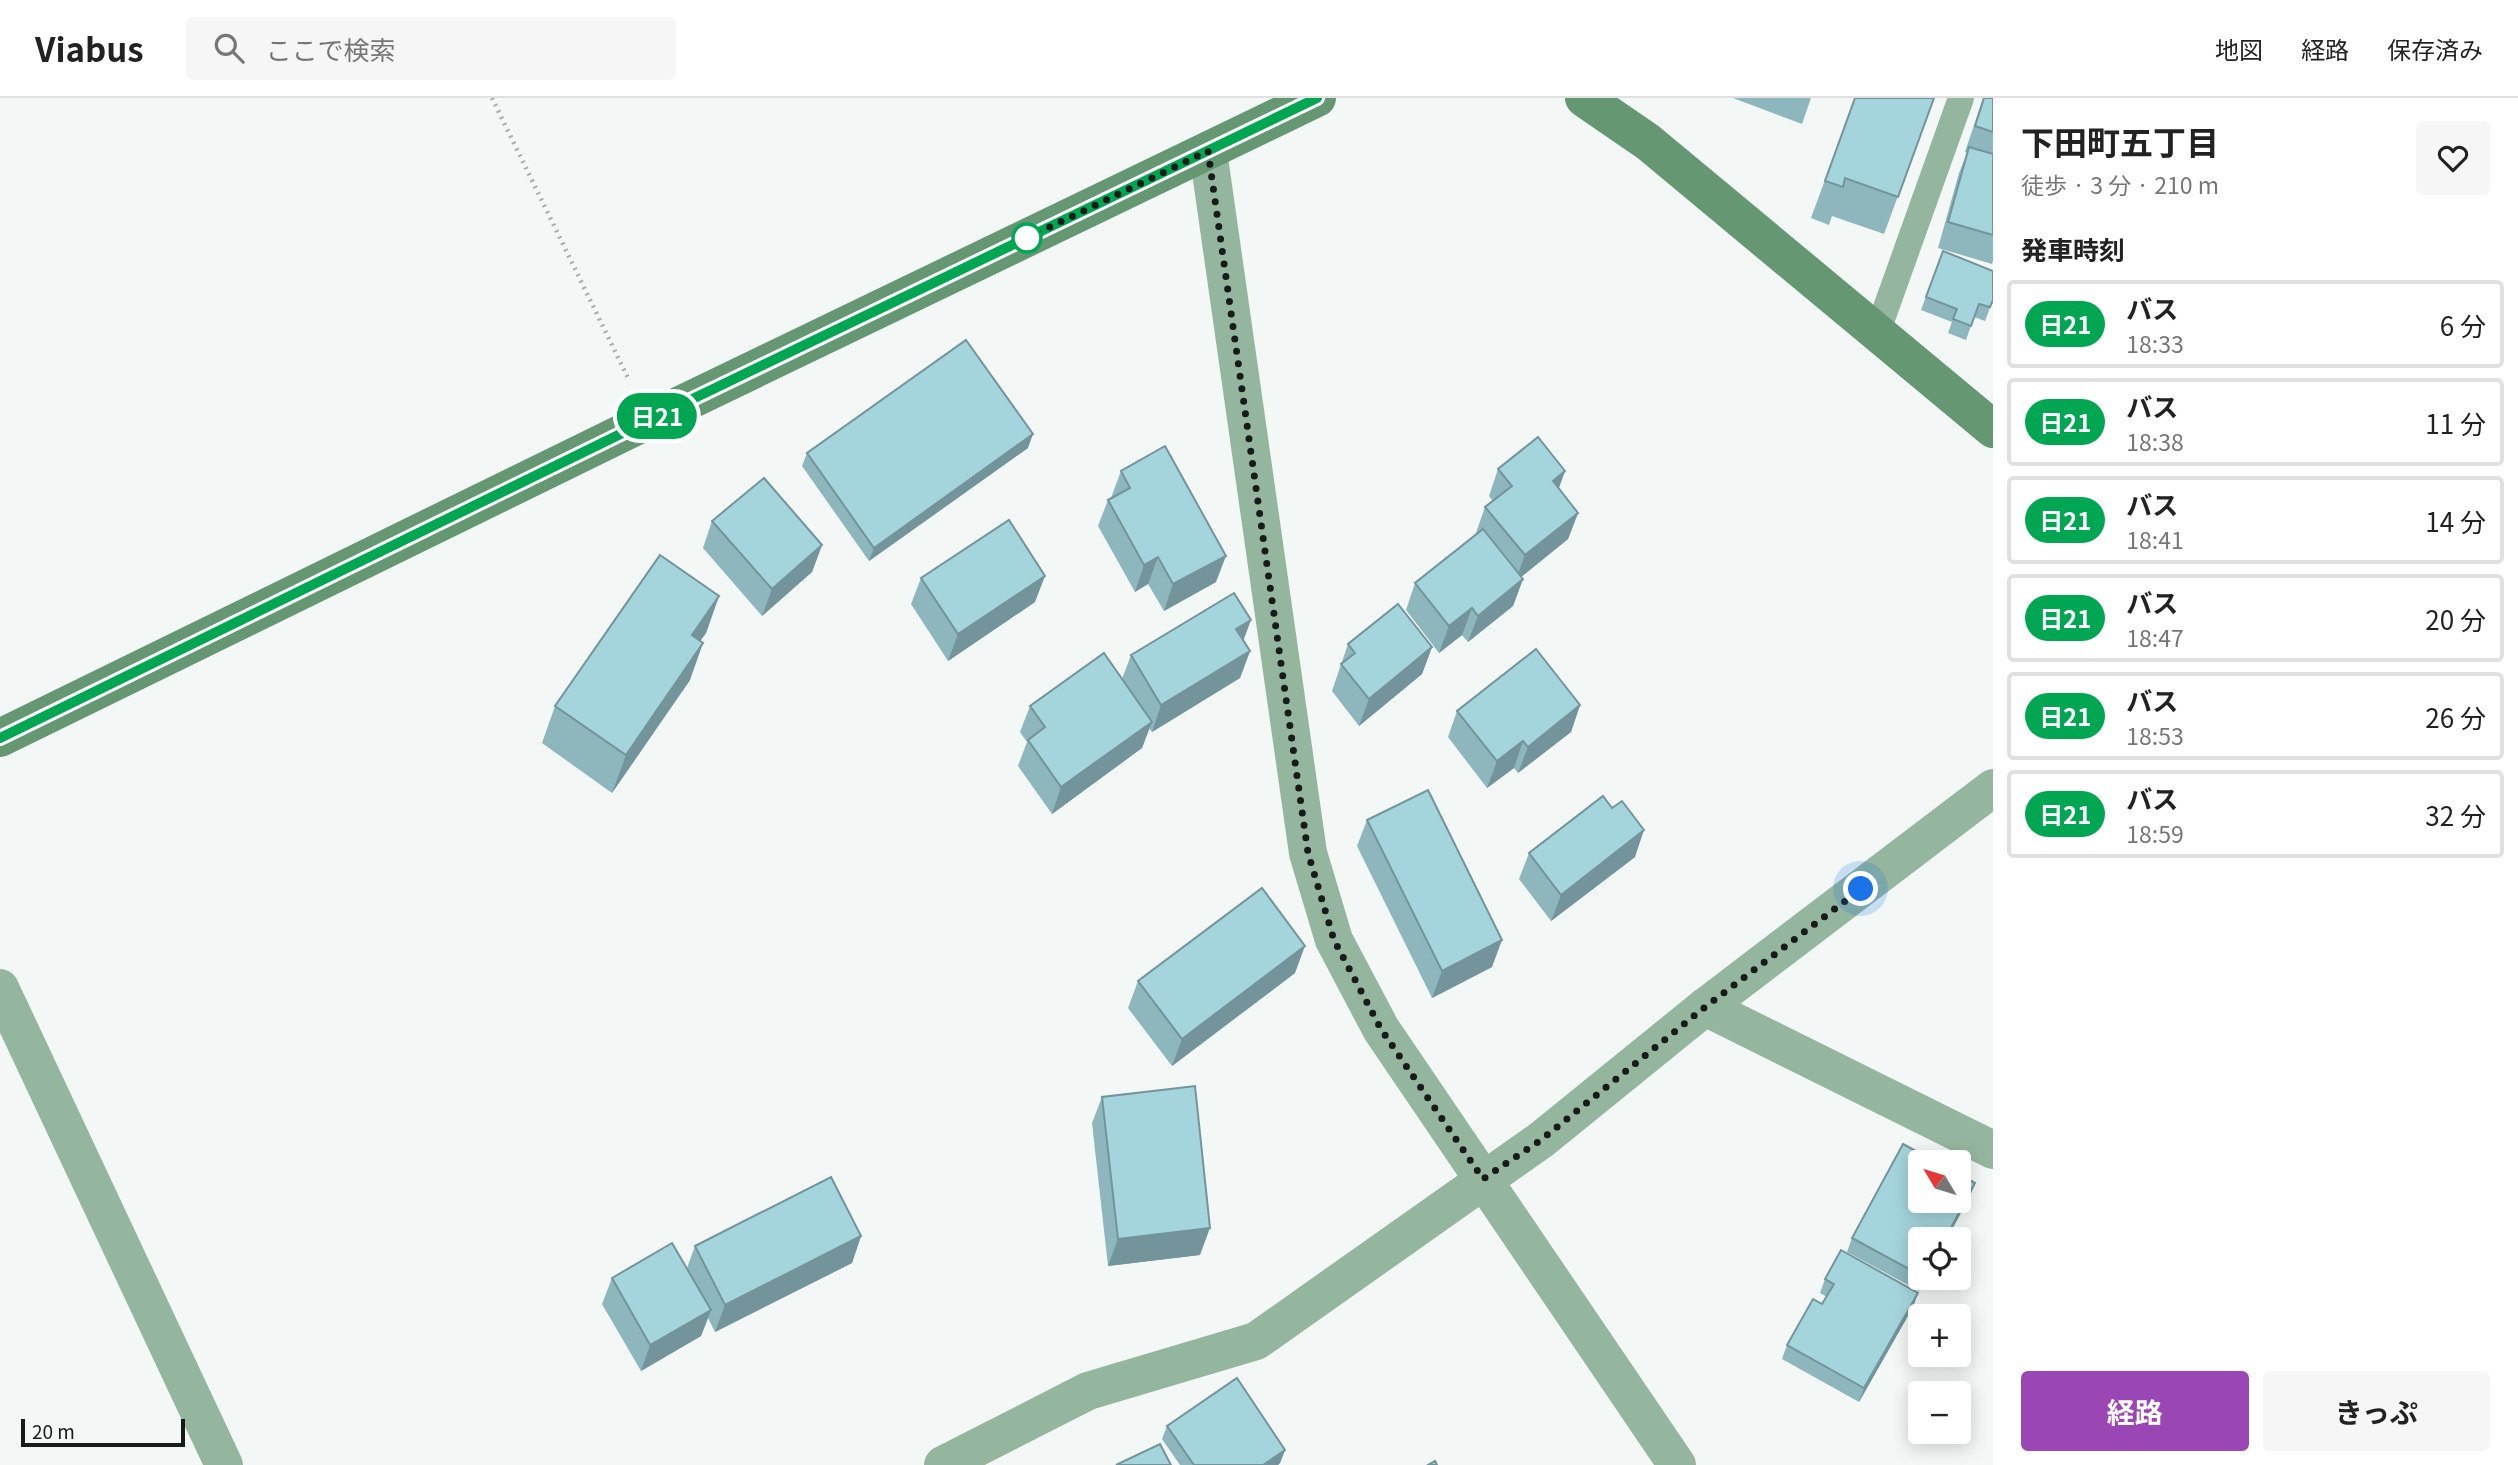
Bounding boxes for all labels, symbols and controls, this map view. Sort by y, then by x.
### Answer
search box [186,17,676,80]
text: Viabus [35,24,144,72]
icon: search [210,29,248,67]
text: ここで検索 [266,30,396,67]
text: 地図 [2215,31,2263,66]
text: 経路 [2301,31,2349,66]
text: 保存済み [2387,31,2483,66]
text: 下田町五丁目 [2021,117,2219,165]
button: heart [2416,121,2490,195]
text: 徒歩 · 3 分 · 210 m [2021,167,2219,201]
unlabelled marker [1012,223,1042,253]
text: 発車時刻 [2021,230,2125,267]
text: バス [2126,289,2178,326]
text: 日21 [2039,306,2091,341]
text: 6 分 [2440,306,2486,343]
text: 18:33 [2126,326,2184,360]
text: バス [2126,387,2178,424]
line badge: 日21 [617,393,697,439]
text: 日21 [631,398,683,433]
text: 日21 [2039,404,2091,439]
text: 11 分 [2425,404,2486,441]
text: 18:38 [2126,424,2184,458]
text: バス [2126,485,2178,522]
text: 日21 [2039,502,2091,537]
text: 14 分 [2425,502,2486,539]
text: 18:41 [2126,522,2184,556]
text: バス [2126,583,2178,620]
text: 日21 [2039,600,2091,635]
text: 20 分 [2425,600,2486,637]
text: 18:47 [2126,620,2184,654]
text: バス [2126,681,2178,718]
text: 日21 [2039,698,2091,733]
text: 26 分 [2425,698,2486,735]
text: 18:53 [2126,718,2184,752]
text: バス [2126,779,2178,816]
text: 日21 [2039,796,2091,831]
text: 32 分 [2425,796,2486,833]
text: 18:59 [2126,816,2184,850]
your location [1843,871,1878,906]
north arrow [1908,1150,1970,1213]
map controls [1908,1150,1971,1444]
button: locate [1908,1227,1971,1290]
button: + [1908,1304,1971,1367]
button: 経路 [2021,1371,2249,1451]
button: きっぷ [2263,1371,2490,1451]
button: − [1908,1381,1971,1444]
scale bar [21,1416,186,1448]
text: 20 m [32,1417,75,1444]

